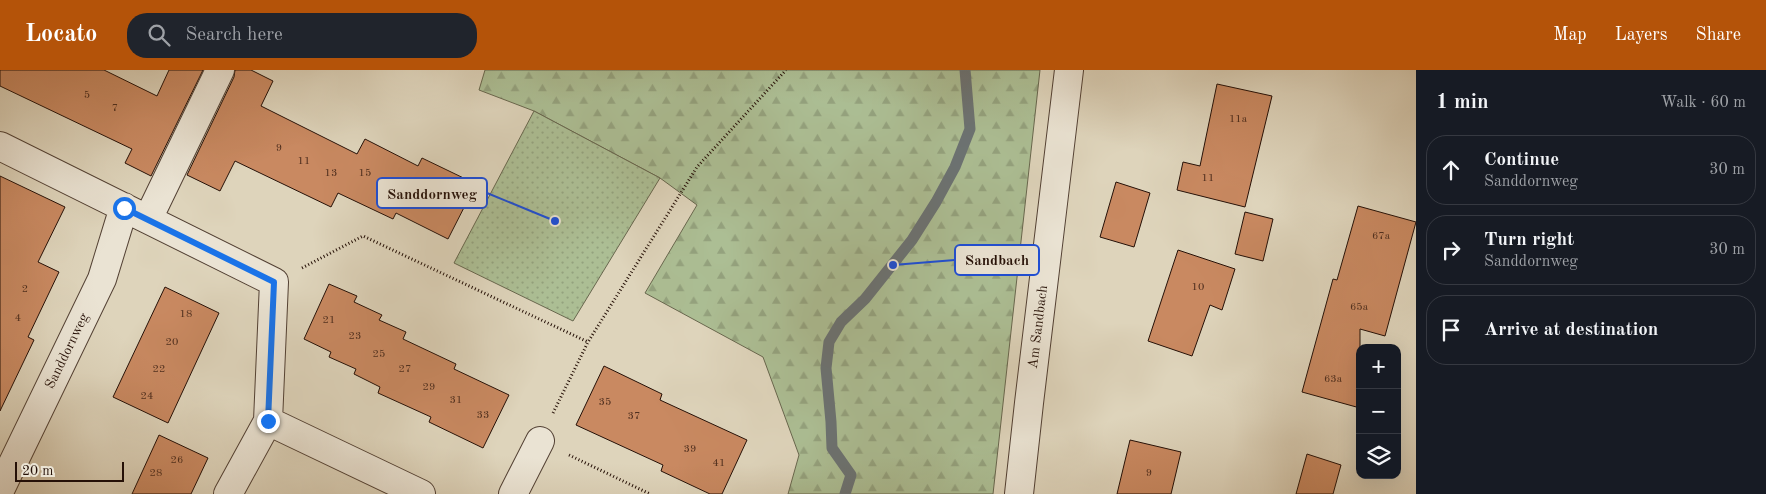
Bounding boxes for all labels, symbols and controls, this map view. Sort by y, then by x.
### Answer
search box [127,13,477,58]
icon: search [145,21,173,49]
text: Locato [25,23,97,47]
text: Search here [185,26,283,45]
text: Map [1553,26,1587,44]
text: Layers [1615,26,1667,44]
text: Share [1695,26,1741,44]
house number: 5 [84,90,90,101]
text: 1 min [1436,92,1489,113]
text: Walk · 60 m [1660,95,1746,111]
house number: 7 [112,103,118,114]
house number: 11a [1229,114,1248,125]
house number: 9 [276,143,282,154]
text: Continue [1484,151,1559,170]
house number: 11 [298,156,310,167]
icon: ahead [1437,156,1465,184]
text: 30 m [1709,162,1745,178]
house number: 13 [325,168,337,179]
house number: 15 [359,168,371,179]
house number: 11 [1202,173,1214,184]
text: Sanddornweg [1484,174,1578,190]
callout: Sanddornweg [377,178,487,208]
text: Sanddornweg [387,188,478,203]
route start [113,197,136,220]
house number: 67a [1372,231,1391,242]
text: Turn right [1484,231,1574,250]
icon: right [1437,236,1465,264]
text: 30 m [1709,242,1745,258]
callout: Sandbach [955,245,1039,275]
text: Sandbach [965,254,1029,269]
text: Sanddornweg [1484,254,1578,270]
house number: 10 [1192,282,1204,293]
house number: 2 [22,284,28,295]
street label: Am Sandbach [1026,284,1050,370]
house number: 65a [1350,302,1369,313]
house number: 18 [180,309,192,320]
street label: Sanddornweg [43,311,92,391]
house number: 4 [15,313,21,324]
house number: 21 [323,315,335,326]
icon: arrive [1437,316,1465,344]
text: Arrive at destination [1484,321,1658,340]
house number: 23 [349,331,361,342]
house number: 20 [166,337,178,348]
map controls [1356,344,1401,479]
button: + [1356,344,1401,389]
house number: 25 [373,349,385,360]
house number: 22 [153,364,165,375]
house number: 27 [399,364,411,375]
house number: 63a [1324,374,1343,385]
house number: 29 [423,382,435,393]
button: − [1356,389,1401,434]
house number: 24 [141,391,153,402]
house number: 31 [450,395,462,406]
house number: 35 [599,397,611,408]
route end [257,410,280,433]
house number: 33 [477,410,489,421]
house number: 37 [628,411,640,422]
button: layers [1356,434,1401,479]
house number: 39 [684,444,696,455]
house number: 26 [171,455,183,466]
house number: 41 [713,458,725,469]
scale bar [15,459,124,482]
text: 20 m [22,464,53,478]
house number: 28 [150,468,162,479]
house number: 9 [1146,468,1152,479]

